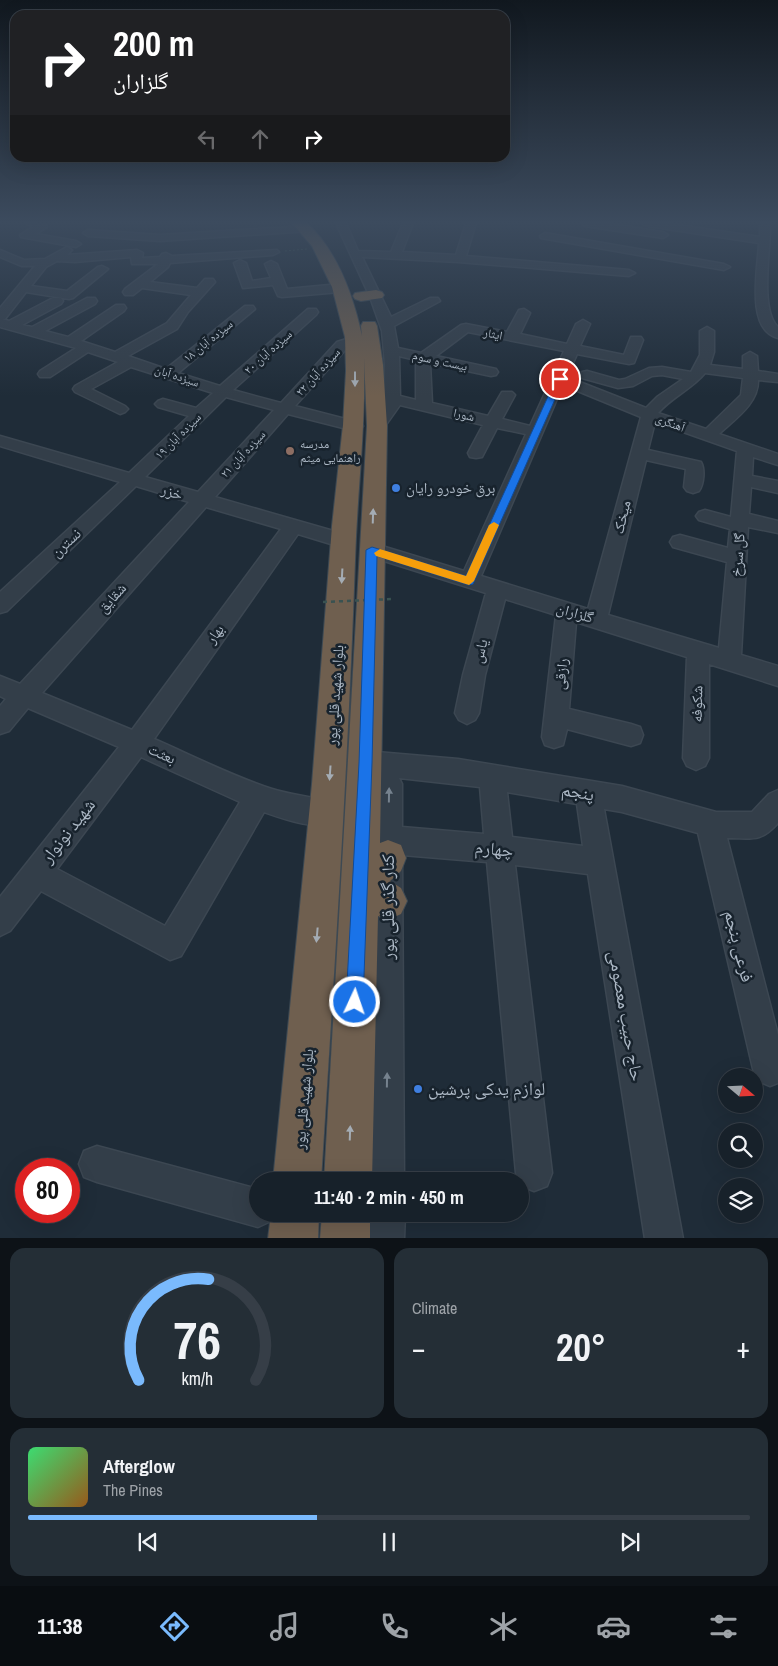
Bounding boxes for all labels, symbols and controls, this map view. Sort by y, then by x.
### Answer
text: 200 m [113,20,194,67]
icon: right [30,30,95,95]
text: گلزاران [113,66,168,96]
icon: left [193,125,221,153]
icon: ahead [246,125,274,153]
icon: right [299,125,327,153]
street label: سیزده آبان ۱۸ [180,316,236,366]
street label: ایثار [481,324,504,344]
street label: سیزده آبان ۲۰ [241,326,296,378]
street label: سیزده آبان ۲۲ [292,344,344,399]
street label: بیست و سوم [411,347,469,375]
pin [539,358,581,400]
street label: سیزده آبان [153,361,201,391]
icon: arrive [546,365,574,393]
one-way arrow [351,372,359,388]
street label: شورا [452,405,476,425]
street label: سیزده آبان ۱۹ [151,409,205,463]
street label: آهنگری [653,410,688,436]
street label: سیزده آبان ۲۱ [217,427,269,481]
place label: مدرسه راهنمایی میثم [300,436,361,466]
marker: مدرسه راهنمایی میثم [284,445,296,457]
place label: برق خودرو رایان [406,477,495,498]
street label: خزر [158,478,186,505]
marker: برق خودرو رایان [390,482,402,494]
street label: میخک [607,498,636,536]
one-way arrow [369,507,377,523]
street label: نسترن [46,523,85,562]
street label: گل سرخ [725,532,750,578]
one-way arrow [338,569,346,585]
street label: شقایق [92,578,131,617]
street label: گلزاران [554,597,596,628]
street label: بهار [200,620,229,649]
street label: یاس [466,636,493,665]
street label: بلوار شهید قلی پور [320,644,348,747]
street label: رازقی [548,657,573,691]
street label: شکوفه [686,685,707,723]
street label: بعثت [145,738,179,769]
one-way arrow [325,766,333,782]
street label: پنجم [560,776,596,807]
one-way arrow [385,787,393,803]
street label: شهید نونوار [34,793,101,869]
street label: چهارم [474,834,515,863]
street label: کنار گذر قلی پور [375,854,400,961]
street label: فرعی پنجم [718,907,760,984]
one-way arrow [313,928,321,944]
street label: حاج حبیب معصومی [603,949,650,1083]
position arrow [328,975,380,1027]
street label: بلوار شهید قلی پور [289,1048,318,1151]
north arrow [718,1068,762,1112]
map controls [718,1068,763,1223]
one-way arrow [383,1072,391,1088]
place label: لوازم یدکی پرشین [428,1076,545,1101]
marker: لوازم یدکی پرشین [412,1083,424,1095]
button: search [718,1123,763,1168]
one-way arrow [346,1124,354,1140]
speed limit sign: 80 [15,1158,80,1223]
button: layers [718,1178,763,1223]
text: 11:40 · 2 min · 450 m [314,1184,464,1210]
text: Climate [412,1297,457,1319]
text: 76 [173,1305,221,1375]
text: 20° [556,1322,606,1373]
text: − [412,1329,425,1367]
text: + [737,1329,750,1367]
text: km/h [181,1367,213,1391]
text: Afterglow [103,1453,175,1479]
text: The Pines [103,1479,163,1501]
icon: previous [134,1528,162,1556]
icon: pause [375,1528,403,1556]
icon: next [616,1528,644,1556]
icon: directions [157,1609,192,1644]
icon: music [267,1609,302,1644]
icon: phone [377,1609,412,1644]
icon: climate [486,1609,521,1644]
icon: car [596,1609,631,1644]
icon: filters [706,1609,741,1644]
text: 11:38 [37,1611,83,1641]

